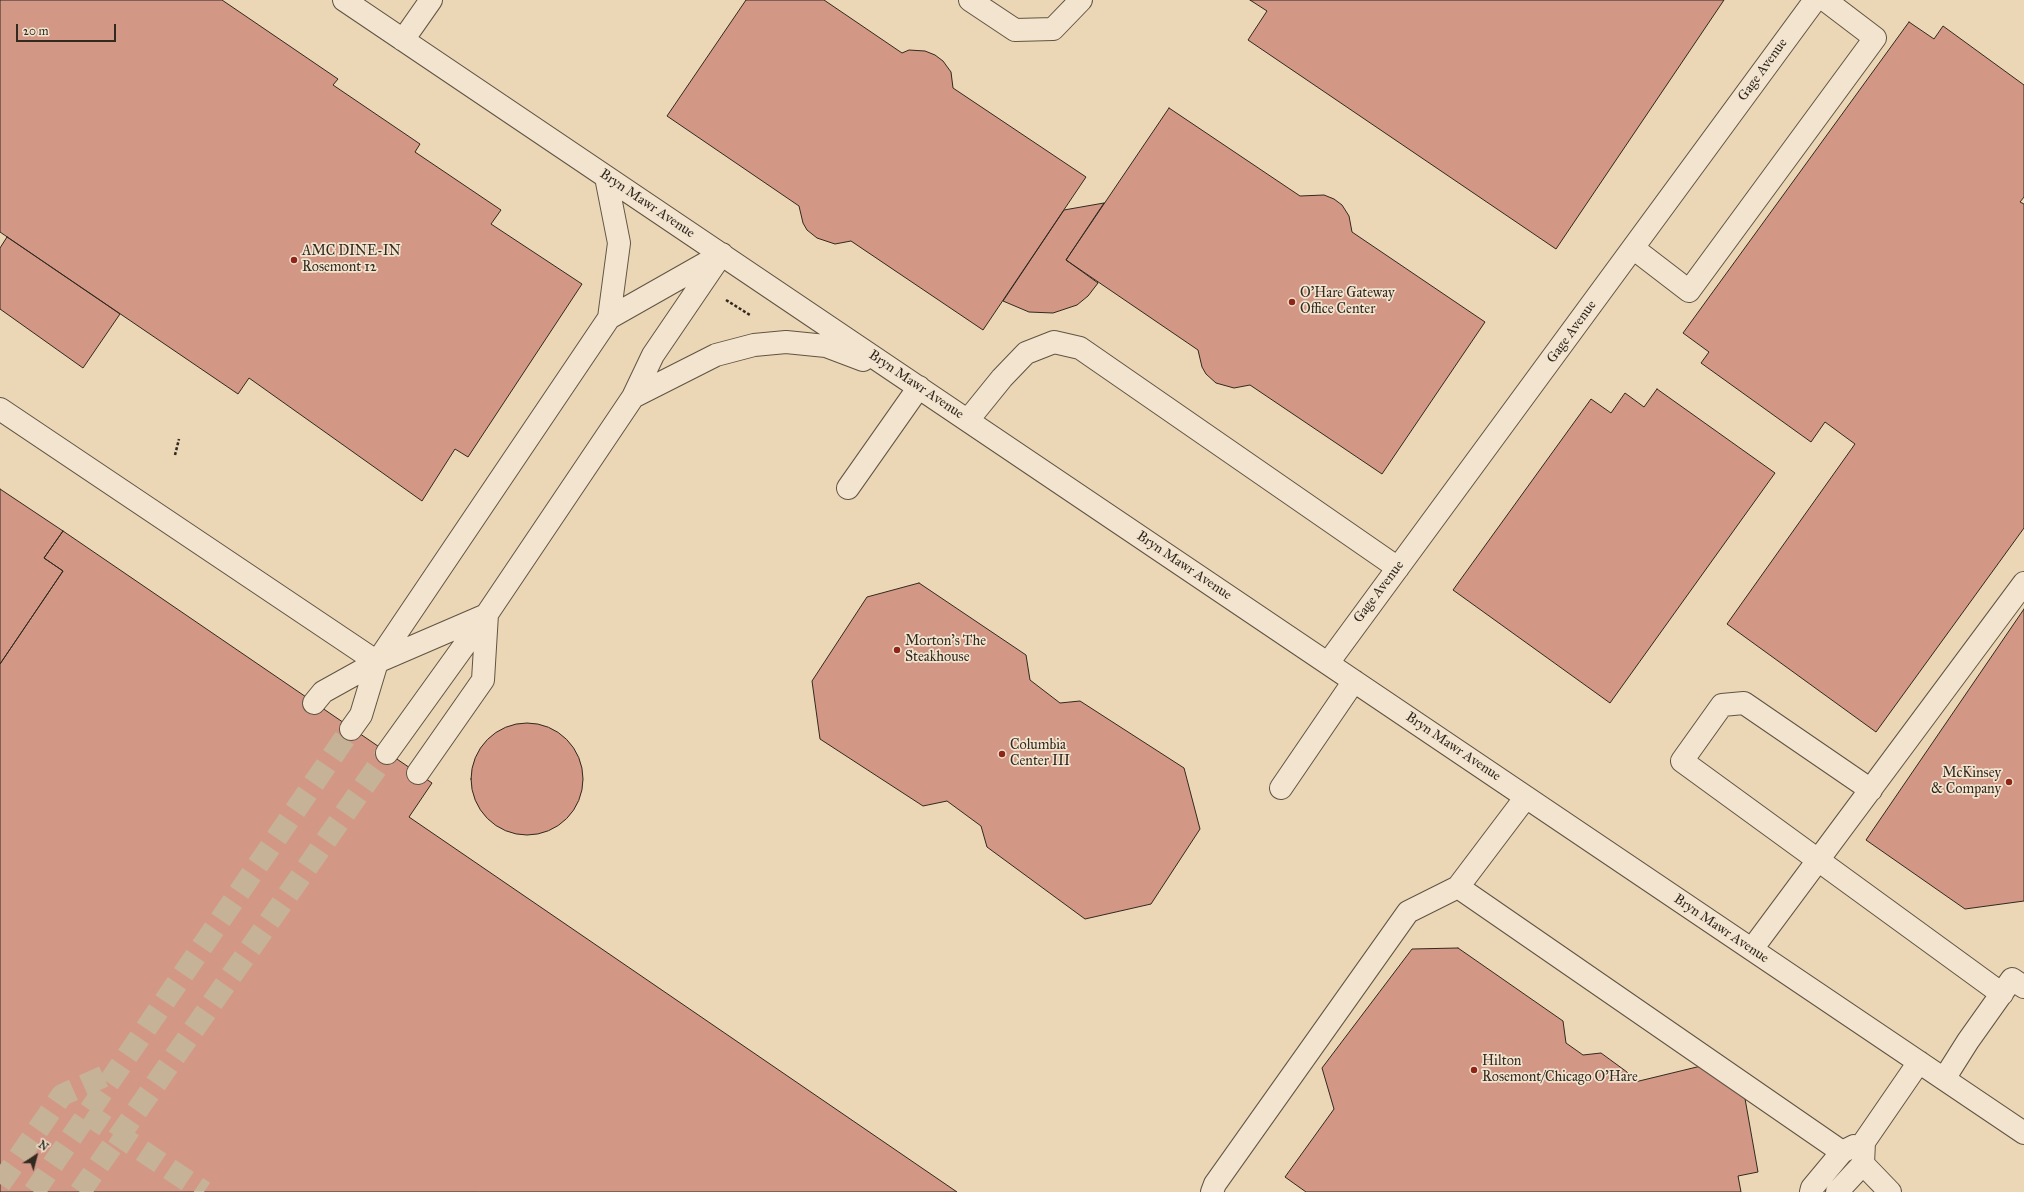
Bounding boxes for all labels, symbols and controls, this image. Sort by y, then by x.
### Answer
scale bar [18,16,118,42]
text: 20 m [23,24,49,38]
street label: Gage Avenue [1735,35,1791,105]
street label: Bryn Mawr Avenue [596,166,698,242]
place label: AMC DINE-IN Rosemont 12 [302,244,401,276]
marker: AMC DINE-IN Rosemont 12 [289,255,299,265]
place label: O’Hare Gateway Office Center [1300,286,1395,318]
marker: O’Hare Gateway Office Center [1287,297,1297,307]
street label: Gage Avenue [1544,297,1600,367]
street label: Bryn Mawr Avenue [865,347,967,423]
street label: Bryn Mawr Avenue [1133,528,1235,604]
street label: Gage Avenue [1350,558,1408,626]
place label: Morton's The Steakhouse [905,634,986,666]
marker: Morton's The Steakhouse [892,645,902,655]
street label: Bryn Mawr Avenue [1402,709,1504,785]
place label: Columbia Center III [1010,738,1070,770]
marker: Columbia Center III [997,749,1007,759]
place label: McKinsey & Company [1931,766,2001,798]
marker: McKinsey & Company [2004,777,2014,787]
street label: Bryn Mawr Avenue [1670,891,1772,967]
place label: Hilton Rosemont/Chicago O'Hare [1482,1054,1638,1086]
marker: Hilton Rosemont/Chicago O'Hare [1469,1065,1479,1075]
north arrow [16,1136,56,1176]
text: N [36,1138,51,1154]

